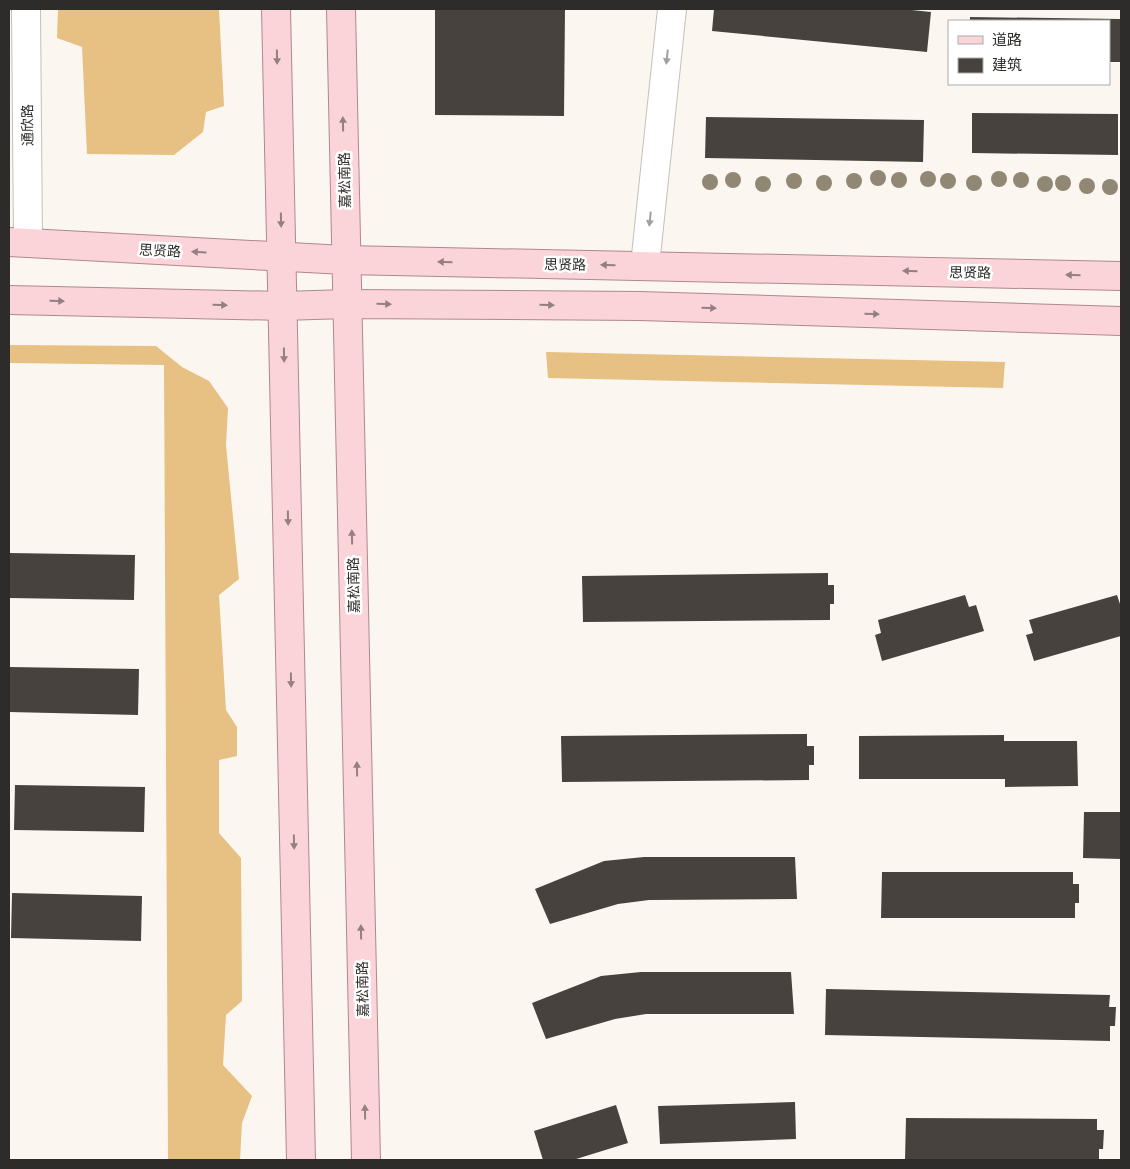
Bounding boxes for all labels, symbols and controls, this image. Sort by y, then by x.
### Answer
legend [948,20,1110,85]
text: 道路 [992,28,1022,51]
one-way arrow [274,50,282,66]
one-way arrow [663,50,671,66]
text: 建筑 [992,53,1022,76]
street label: 通欣路 [16,104,38,146]
one-way arrow [339,116,347,132]
street label: 嘉松南路 [333,152,355,208]
one-way arrow [646,211,654,227]
one-way arrow [278,212,286,228]
street label: 思贤路 [138,238,182,262]
one-way arrow [190,248,206,256]
street label: 思贤路 [544,253,586,275]
one-way arrow [437,258,453,266]
one-way arrow [599,260,615,268]
street label: 思贤路 [949,261,991,283]
one-way arrow [902,267,918,275]
one-way arrow [1064,270,1080,278]
one-way arrow [50,297,66,305]
one-way arrow [377,300,393,308]
one-way arrow [212,301,228,309]
one-way arrow [539,302,555,310]
one-way arrow [702,305,718,313]
one-way arrow [864,310,880,318]
one-way arrow [280,347,288,363]
one-way arrow [284,510,292,526]
one-way arrow [347,528,355,544]
street label: 嘉松南路 [342,557,364,613]
one-way arrow [287,672,295,688]
one-way arrow [353,761,361,777]
one-way arrow [290,835,298,851]
one-way arrow [356,923,364,939]
street label: 嘉松南路 [351,961,373,1017]
one-way arrow [361,1103,369,1119]

